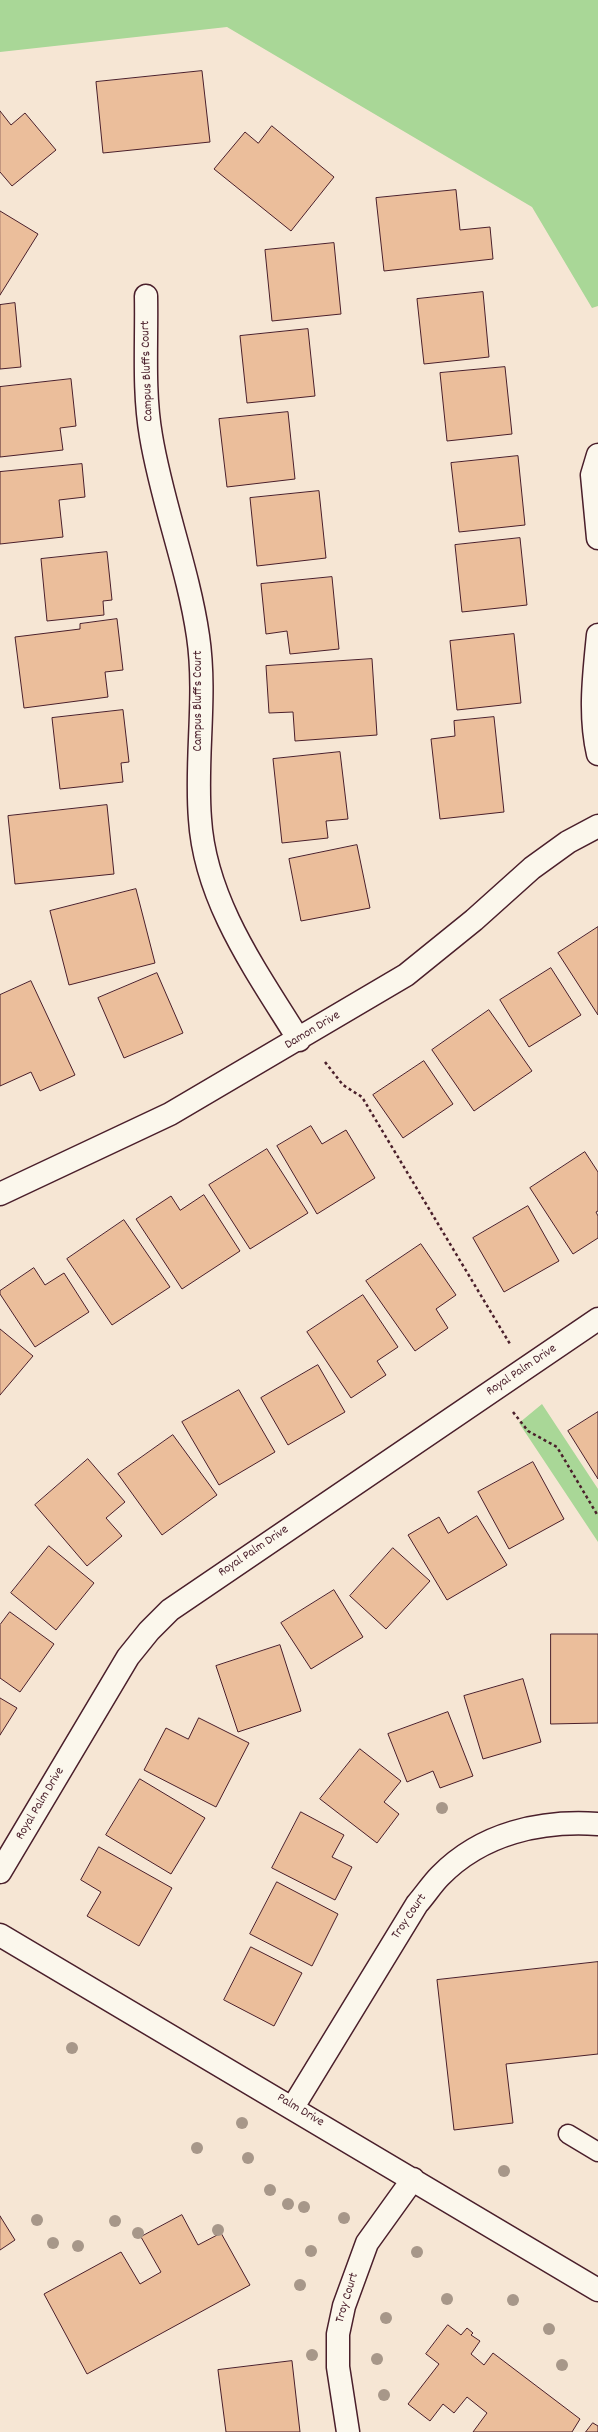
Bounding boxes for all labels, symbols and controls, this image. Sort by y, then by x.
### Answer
street label: Campus Bluffs Court [138,320,158,422]
street label: Campus Bluffs Court [191,650,207,752]
street label: Damon Drive [283,1008,343,1054]
street label: Royal Palm Drive [484,1342,560,1400]
street label: Royal Palm Drive [216,1523,292,1581]
street label: Royal Palm Drive [13,1765,69,1843]
street label: Troy Court [389,1891,431,1943]
street label: Palm Drive [274,2091,326,2131]
street label: Troy Court [333,2271,363,2325]

